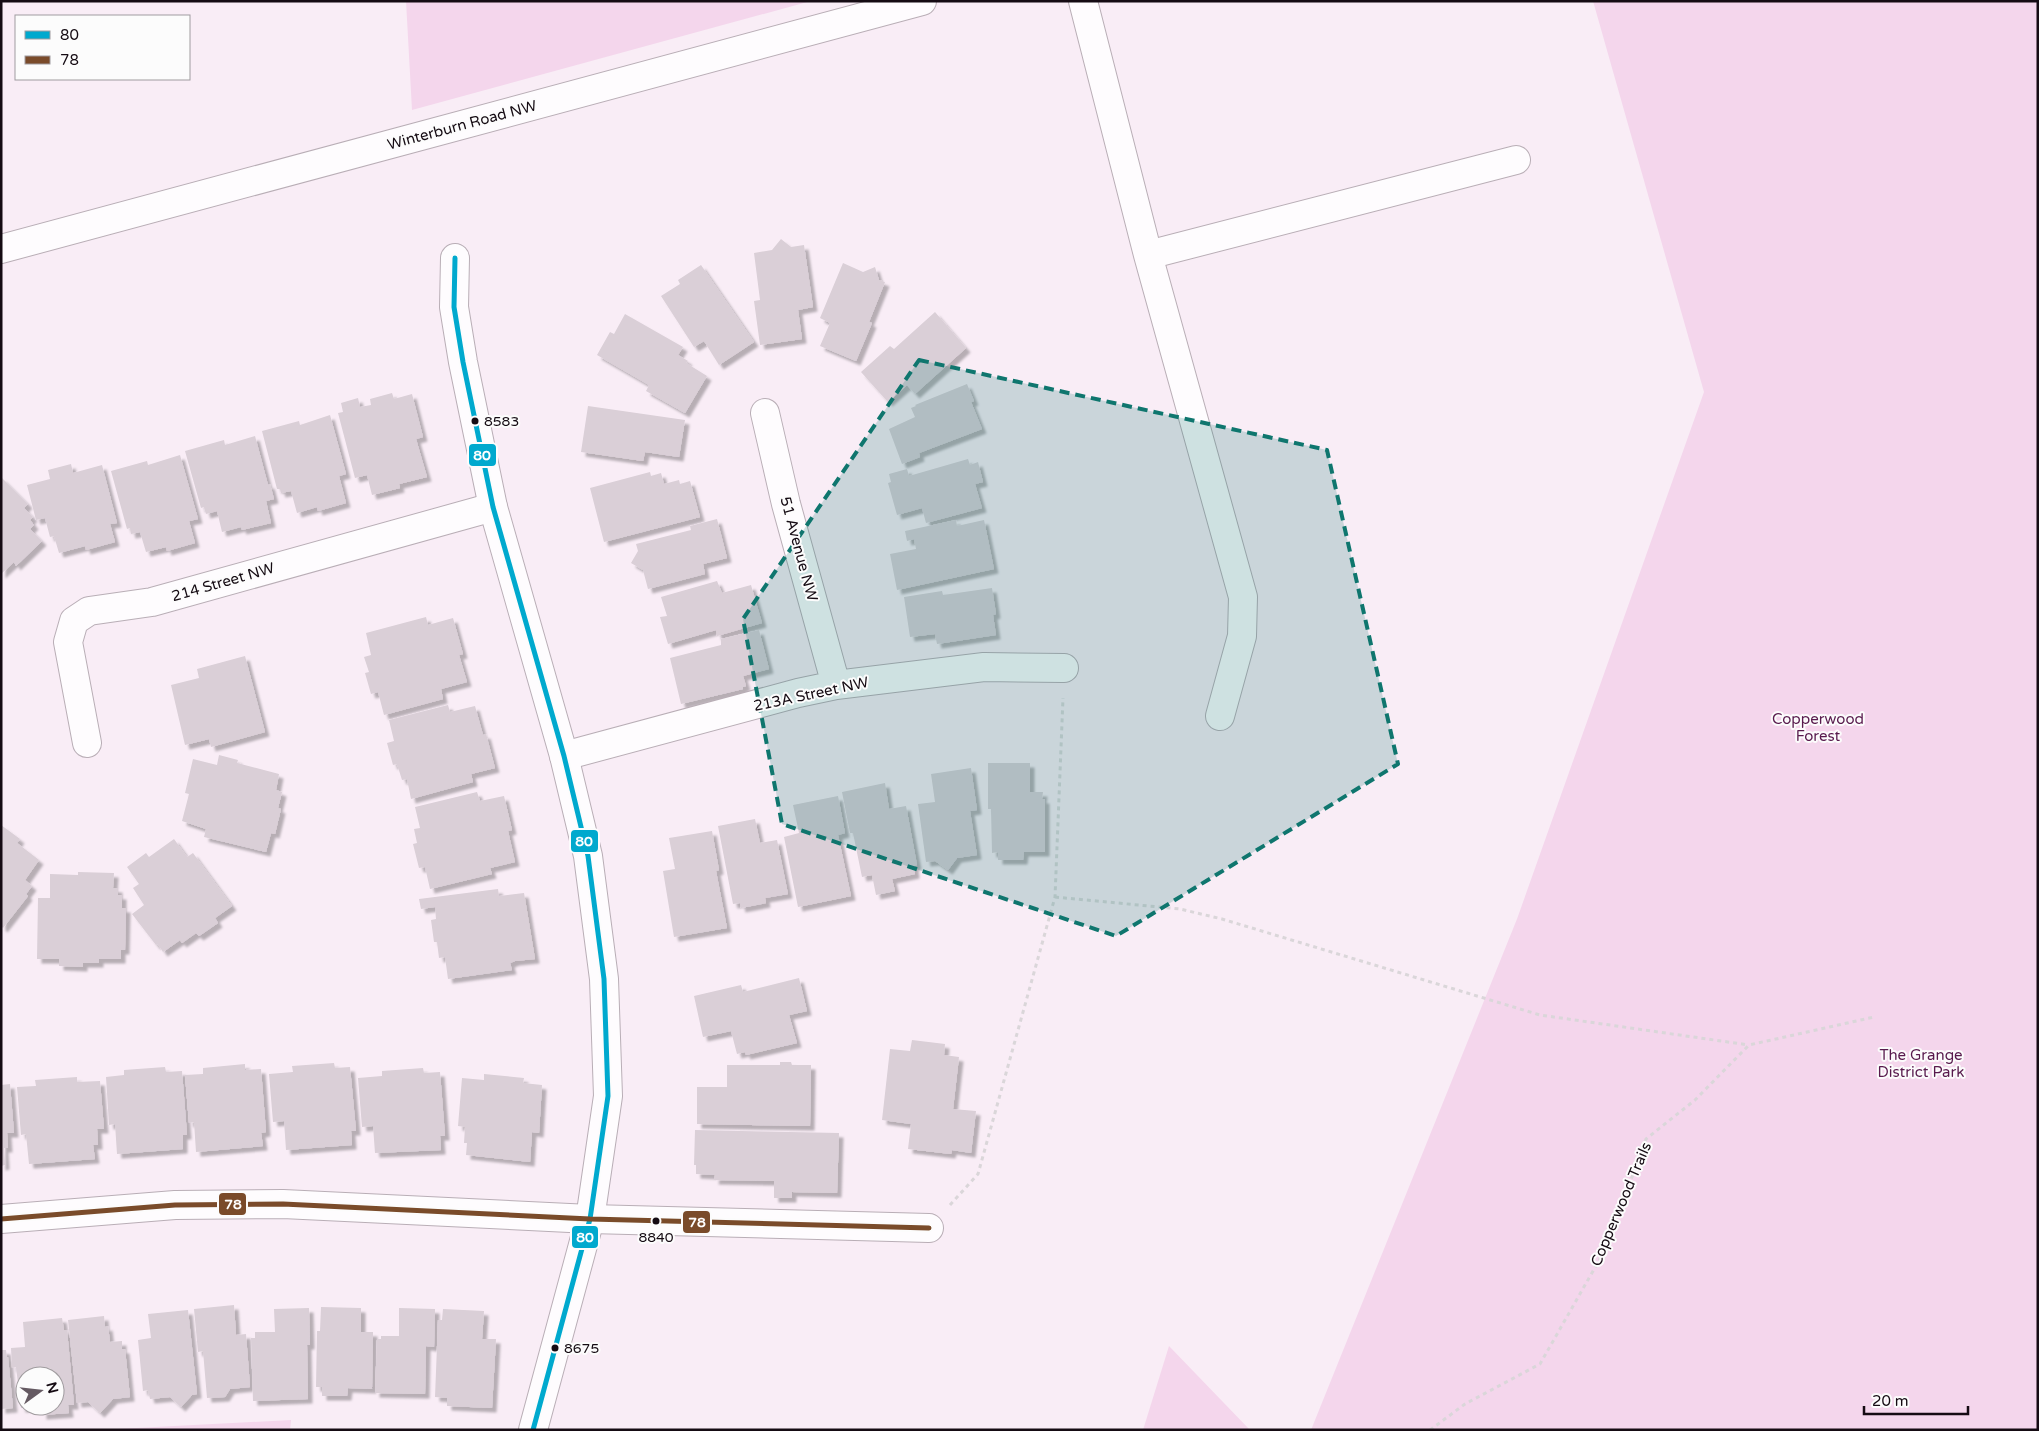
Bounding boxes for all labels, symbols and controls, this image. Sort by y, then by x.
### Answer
legend [15,15,190,80]
text: 80 [60,26,79,44]
text: 78 [60,51,79,69]
street label: Winterburn Road NW [385,96,539,154]
place label: 8583 [484,413,519,430]
marker: 8583 [470,416,480,426]
line badge: 80 [468,443,497,467]
text: 80 [473,447,491,464]
street label: 51 Avenue NW [776,495,822,603]
street label: 214 Street NW [169,559,277,605]
street label: 213A Street NW [752,673,870,715]
park label: Copperwood Forest [1772,710,1864,745]
line badge: 80 [570,829,599,853]
text: 80 [575,833,593,850]
park label: The Grange District Park [1878,1046,1964,1081]
street label: Copperwood Trails [1587,1139,1655,1269]
line badge: 78 [218,1192,247,1216]
text: 78 [224,1196,242,1213]
line badge: 78 [682,1210,711,1234]
text: 78 [688,1214,706,1231]
marker: 8840 [651,1216,661,1226]
line badge: 80 [571,1225,599,1249]
text: 80 [576,1229,594,1246]
place label: 8840 [638,1229,674,1246]
place label: 8675 [564,1340,599,1357]
marker: 8675 [550,1343,560,1353]
north arrow [15,1366,65,1416]
text: N [42,1380,62,1395]
scale bar [1864,1384,1968,1416]
text: 20 m [1872,1392,1909,1410]

